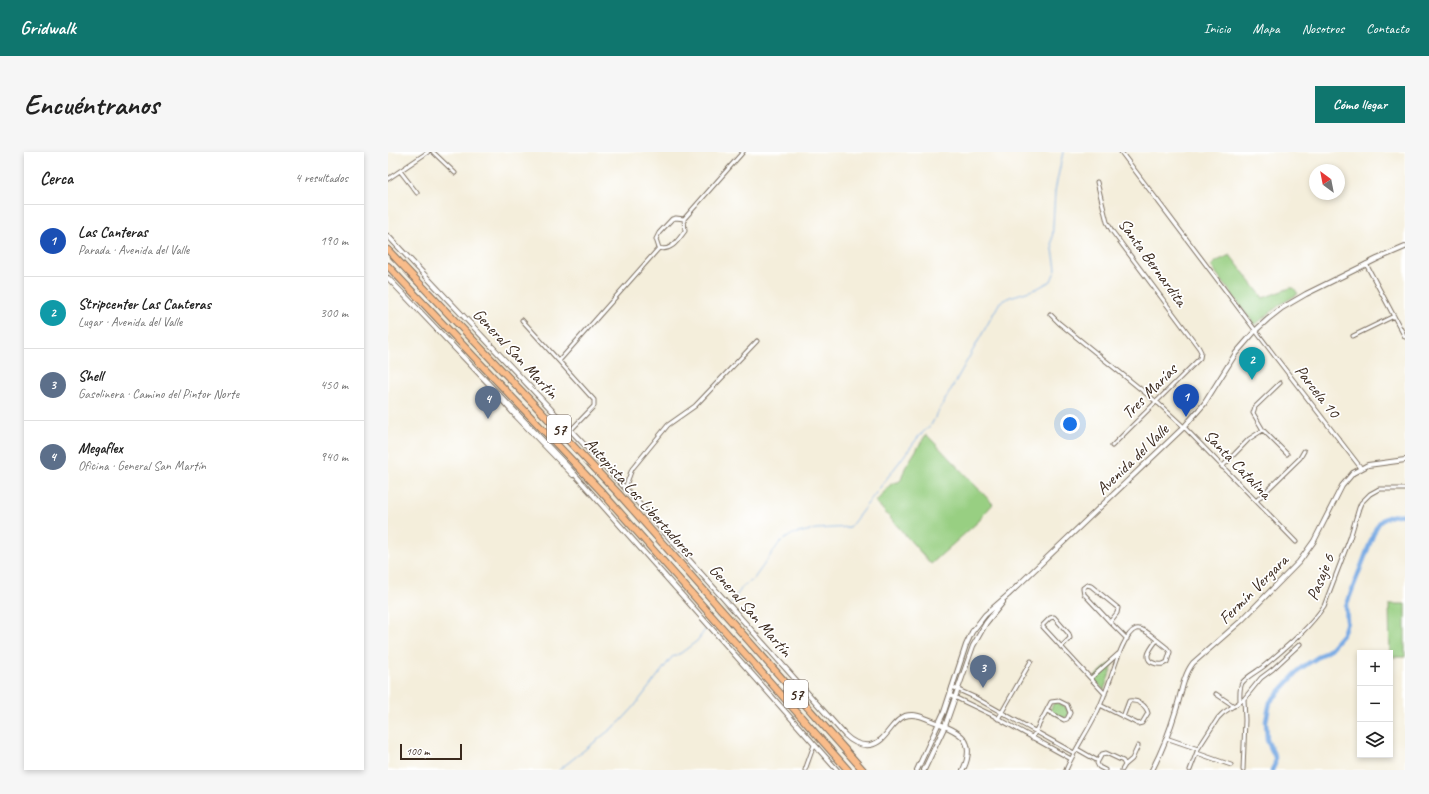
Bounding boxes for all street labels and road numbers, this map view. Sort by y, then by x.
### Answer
street label: Santa Bernardita [1114,214,1193,312]
street label: General San Martín [468,304,564,404]
street label: Tres Marías [1117,358,1183,423]
street label: Parcela 10 [1290,361,1346,423]
road number: 57 [547,415,571,443]
street label: Avenida del Valle [1092,419,1174,499]
street label: Santa Catalina [1199,425,1277,505]
street label: Autopista Los Libertadores [580,433,700,562]
street label: Fermín Vergara [1214,549,1294,629]
street label: Pasaje 6 [1302,550,1340,603]
street label: General San Martín [705,560,797,662]
road number: 57 [784,680,808,708]

